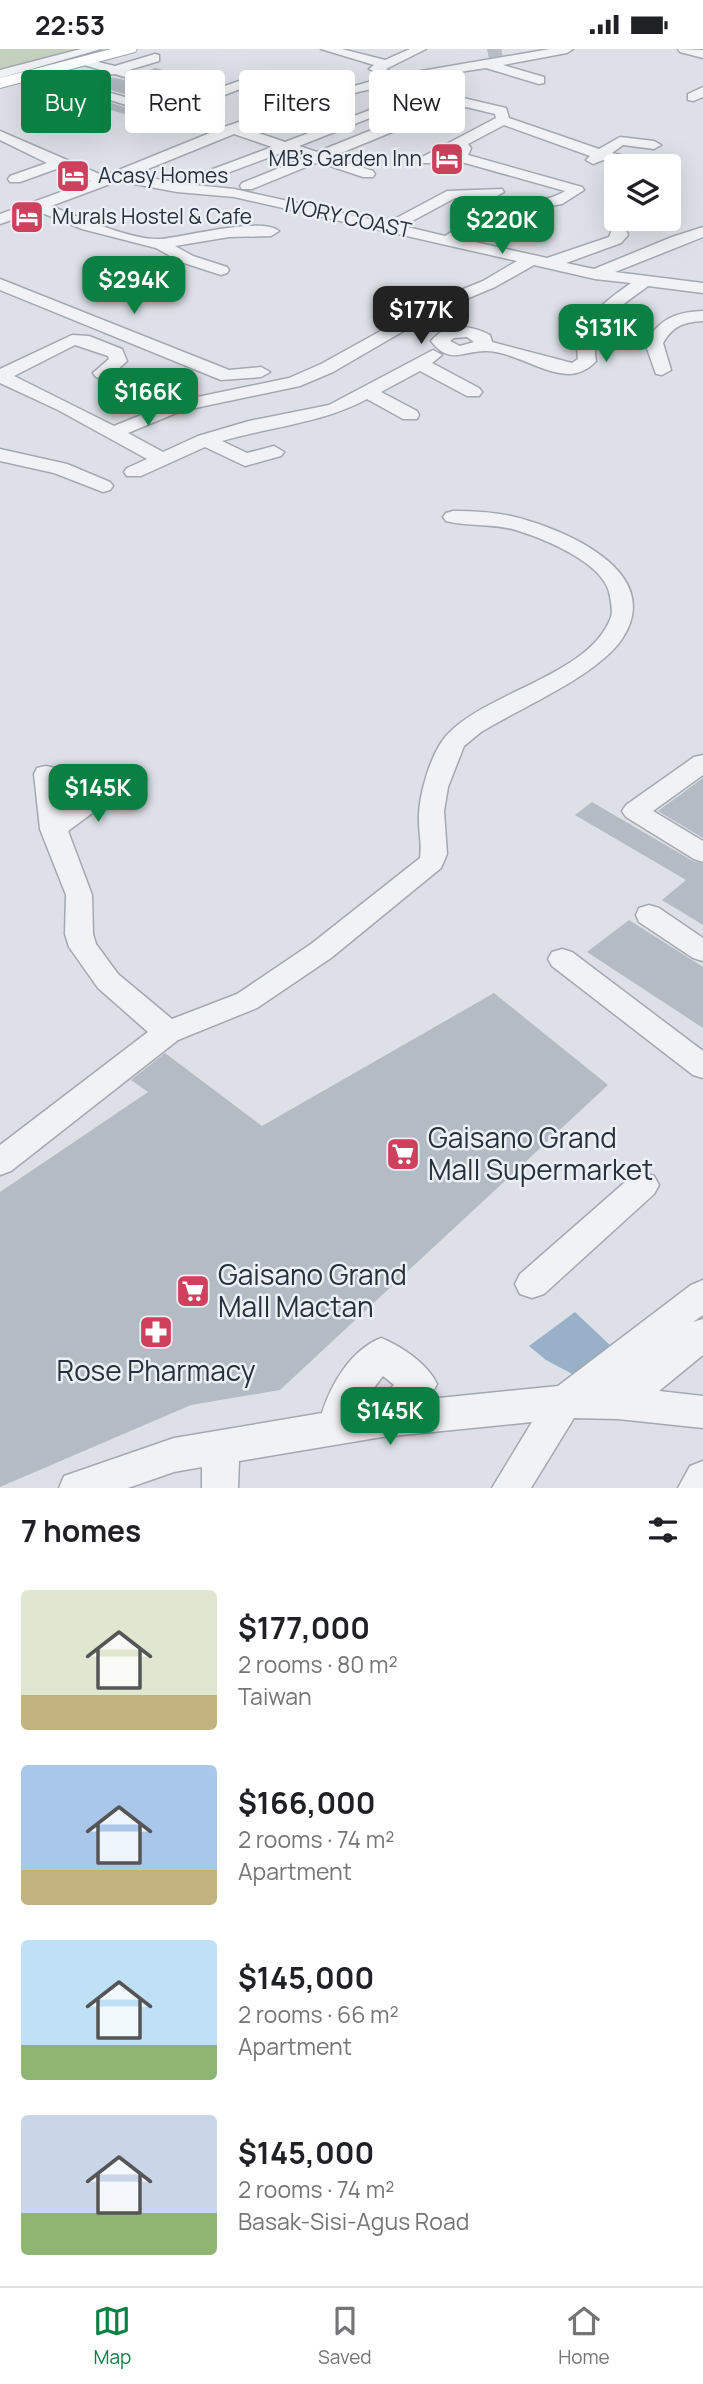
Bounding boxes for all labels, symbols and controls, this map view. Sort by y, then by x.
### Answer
text: 22:53 [35,7,105,43]
chip: Buy [21,70,111,133]
chip: Rent [125,70,225,133]
chip: Filters [239,70,355,133]
chip: New [369,70,465,133]
hotel icon: MB's Garden Inn [428,140,466,178]
place label: MB's Garden Inn [269,144,422,172]
map controls [604,154,681,231]
button: layers [604,154,681,231]
hotel icon: Acasy Homes [54,157,92,195]
place label: Acasy Homes [98,161,228,189]
street label: IVORY COAST [282,190,414,244]
pin: $220K [453,197,551,256]
hotel icon: Murals Hostel & Cafe [8,198,46,236]
place label: Murals Hostel & Cafe [52,202,252,230]
text: $220K [466,203,538,235]
pin: $294K [85,257,183,316]
text: $294K [98,263,170,295]
pin: $177K [372,287,470,346]
text: $177K [389,293,453,325]
pin: $131K [557,305,655,364]
text: $131K [575,311,637,343]
pin: $166K [99,369,197,428]
text: $166K [114,375,182,407]
pin: $145K [49,765,147,824]
text: $145K [65,771,131,803]
place label: Gaisano Grand Mall Supermarket [428,1118,653,1188]
supermarket icon: Gaisano Grand Mall Supermarket [384,1135,422,1173]
place label: Gaisano Grand Mall Mactan [218,1255,407,1325]
supermarket icon: Gaisano Grand Mall Mactan [174,1272,212,1310]
pharmacy icon: Rose Pharmacy [137,1313,175,1351]
place label: Rose Pharmacy [57,1351,256,1389]
pin: $145K [341,1387,439,1447]
text: $145K [357,1394,423,1426]
text: 7 homes [21,1510,141,1551]
icon: filters [644,1511,682,1549]
text: $177,000 [238,1607,370,1648]
icon: home [77,1618,161,1702]
text: 2 rooms · 80 m² [238,1648,398,1680]
text: Taiwan [238,1680,312,1712]
text: $166,000 [238,1782,376,1823]
icon: home [77,1793,161,1877]
text: 2 rooms · 74 m² [238,1823,394,1855]
text: Apartment [238,1855,352,1887]
text: $145,000 [238,1957,374,1998]
icon: home [77,1968,161,2052]
text: 2 rooms · 66 m² [238,1998,399,2030]
text: Apartment [238,2030,352,2062]
text: $145,000 [238,2132,374,2173]
icon: home [77,2143,161,2227]
text: 2 rooms · 74 m² [238,2173,394,2205]
text: Basak-Sisi-Agus Road [238,2205,469,2237]
tab: Map [93,2302,131,2370]
tab: Saved [318,2302,372,2370]
tab: Home [558,2302,610,2370]

